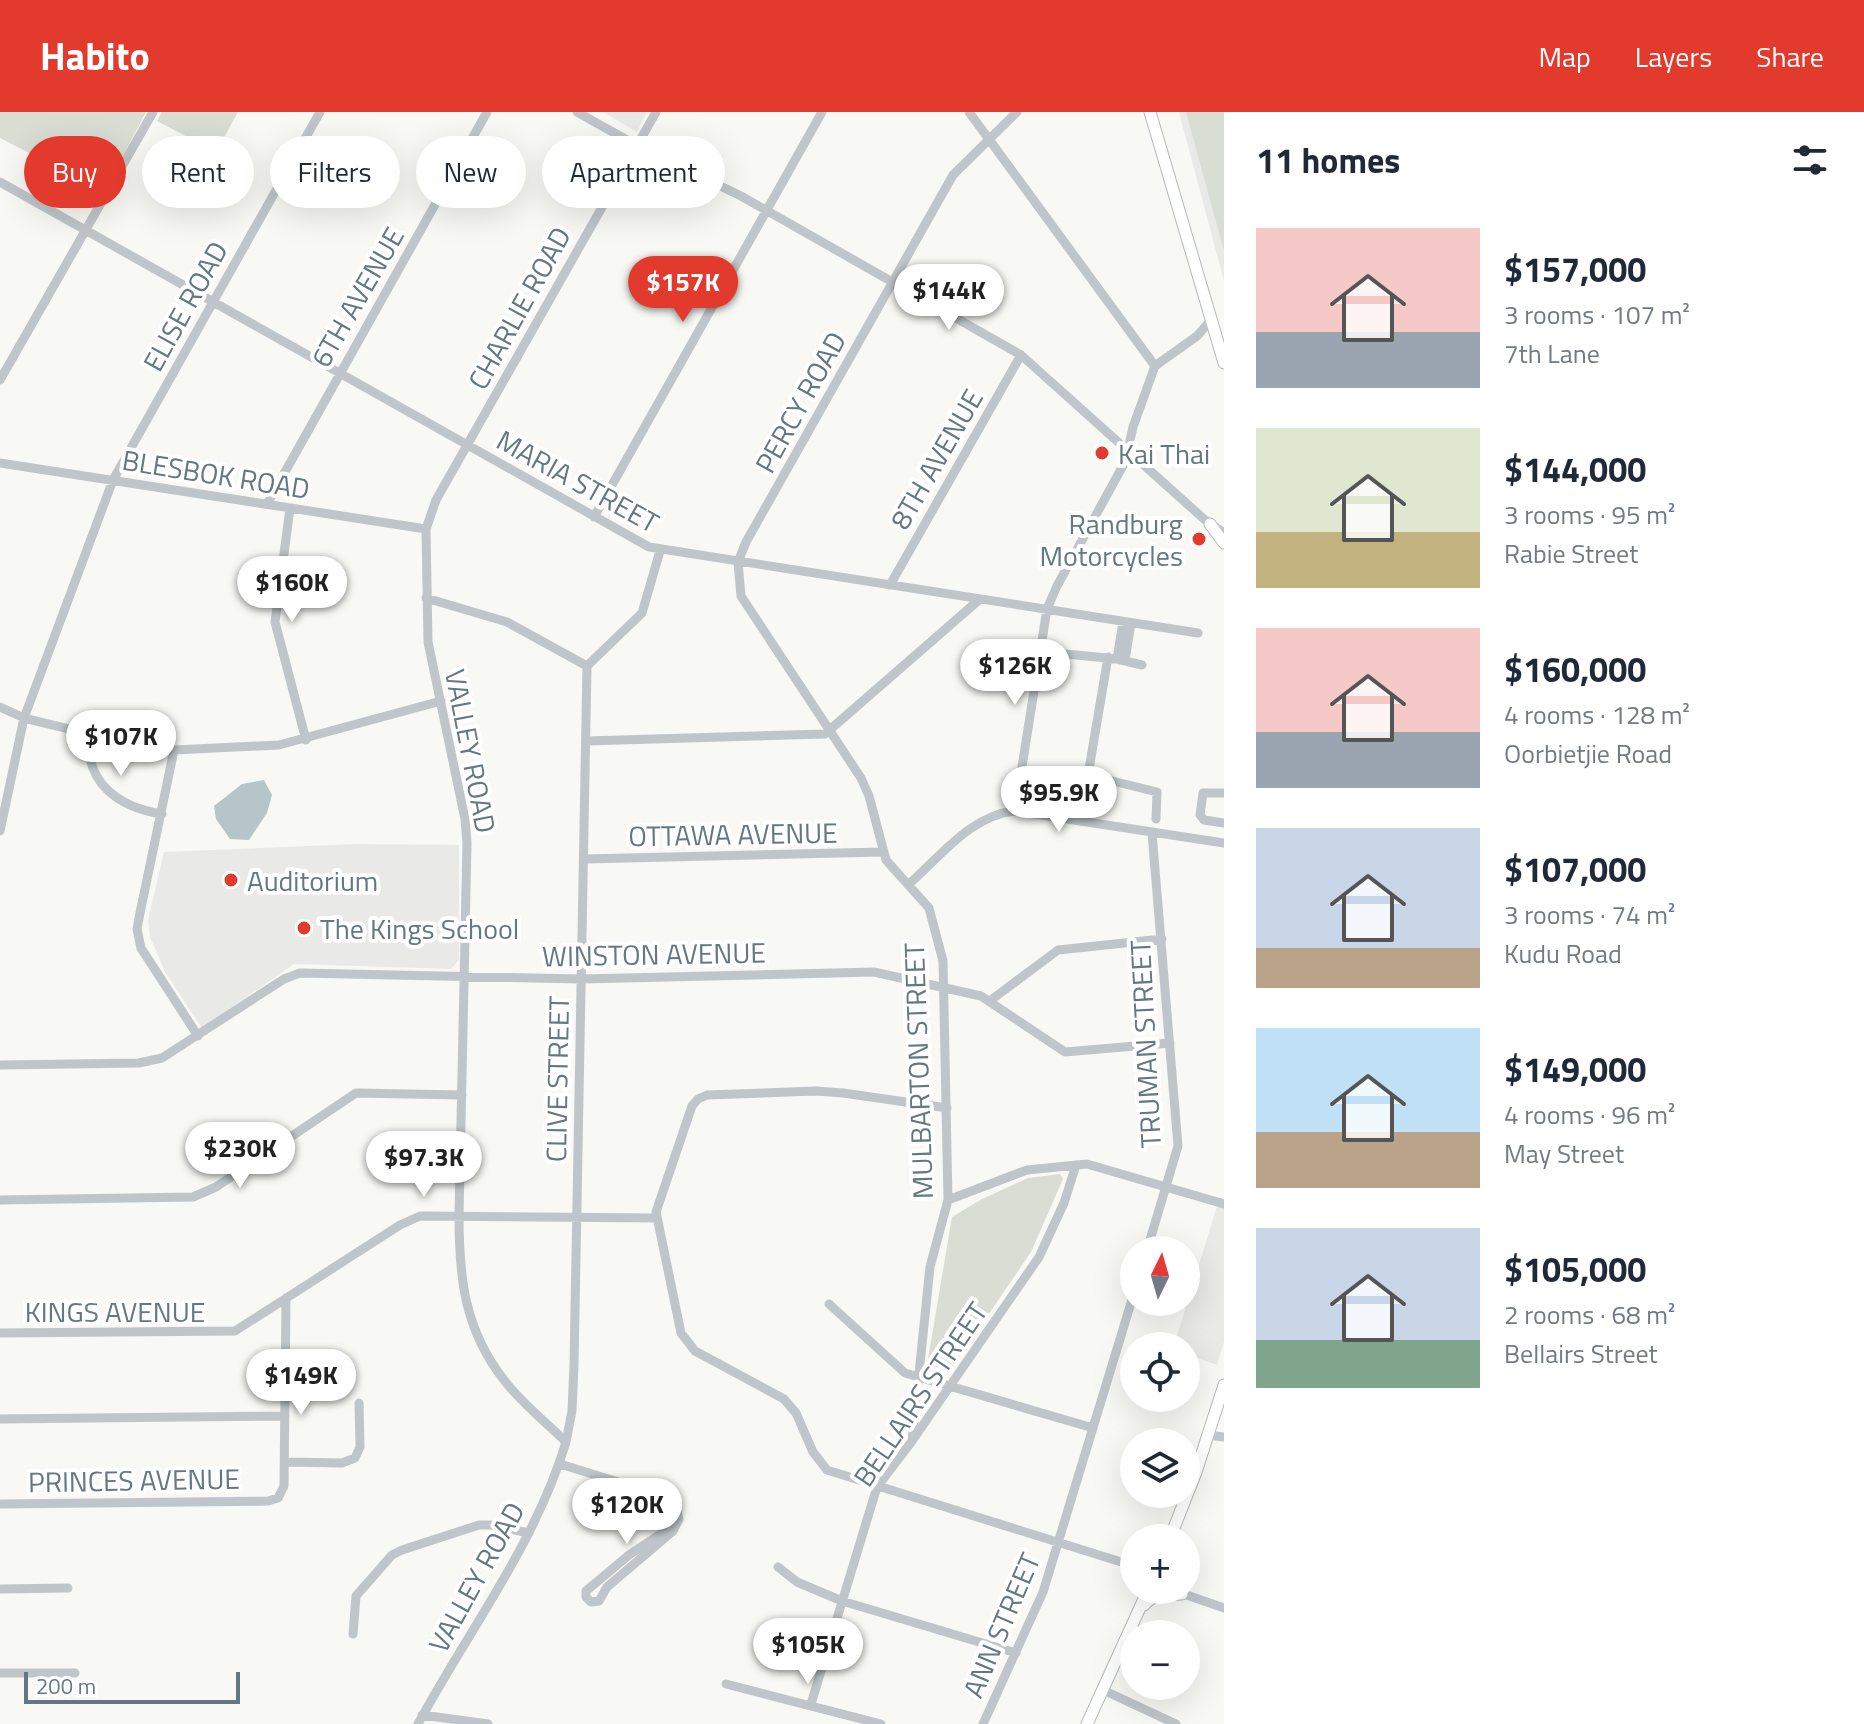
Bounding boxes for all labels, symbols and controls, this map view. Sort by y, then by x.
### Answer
text: Habito [40,27,150,85]
text: Map [1538,35,1591,78]
text: Layers [1635,35,1712,78]
text: Share [1756,35,1824,78]
text: 11 homes [1256,134,1400,186]
chip: Buy [24,136,126,208]
chip: Rent [142,136,254,208]
chip: Filters [270,136,400,208]
chip: New [416,136,526,208]
chip: Apartment [542,136,725,208]
icon: filters [1788,138,1832,182]
street label: 6TH AVENUE [299,219,415,375]
street label: CHARLIE ROAD [457,219,581,397]
street label: ELISE ROAD [132,233,238,379]
text: $157,000 [1504,243,1646,295]
pin: $157K [627,256,739,324]
icon: home [1320,260,1416,356]
text: $157K [646,262,720,301]
pin: $144K [893,264,1005,332]
text: $144K [912,270,986,309]
text: 3 rooms · 107 m² [1504,295,1690,334]
street label: PERCY ROAD [743,323,857,481]
text: 7th Lane [1504,334,1600,373]
street label: 8TH AVENUE [878,381,994,537]
street label: MARIA STREET [489,419,667,544]
place label: Kai Thai [1118,432,1210,475]
street label: BLESBOK ROAD [119,438,313,510]
text: $144,000 [1504,443,1646,495]
marker: Kai Thai [1093,444,1111,462]
icon: home [1320,460,1416,556]
text: 3 rooms · 95 m² [1504,495,1675,534]
place label: Randburg Motorcycles [1040,502,1183,577]
marker: Randburg Motorcycles [1190,530,1208,548]
text: Rabie Street [1504,534,1638,573]
pin: $160K [236,556,348,624]
text: $160K [255,562,329,601]
pin: $126K [959,639,1071,707]
text: $160,000 [1504,643,1646,695]
text: $126K [978,645,1052,684]
icon: home [1320,660,1416,756]
street label: VALLEY ROAD [434,665,508,837]
text: 4 rooms · 128 m² [1504,695,1690,734]
pin: $107K [65,710,177,778]
text: $107K [84,716,158,755]
text: Oorbietjie Road [1504,734,1672,773]
pin: $95.9K [994,766,1124,834]
text: $95.9K [1019,772,1099,811]
street label: OTTAWA AVENUE [628,811,838,857]
text: $107,000 [1504,843,1646,895]
place label: Auditorium [247,859,378,902]
icon: home [1320,860,1416,956]
marker: Auditorium [222,871,240,889]
text: 3 rooms · 74 m² [1504,895,1675,934]
place label: The Kings School [320,907,519,950]
marker: The Kings School [295,919,313,937]
street label: WINSTON AVENUE [542,931,766,977]
text: Kudu Road [1504,934,1622,973]
street label: TRUMAN STREET [1118,939,1172,1149]
street label: MULBARTON STREET [892,942,944,1200]
street label: CLIVE STREET [534,995,580,1163]
text: $149,000 [1504,1043,1646,1095]
icon: home [1320,1060,1416,1156]
text: 4 rooms · 96 m² [1504,1095,1675,1134]
pin: $230K [184,1122,296,1190]
text: $230K [203,1128,277,1167]
pin: $97.3K [359,1131,489,1199]
text: May Street [1504,1134,1624,1173]
text: $97.3K [384,1137,464,1176]
north arrow [1120,1236,1200,1316]
map controls [1120,1236,1200,1700]
text: $105,000 [1504,1243,1646,1295]
icon: home [1320,1260,1416,1356]
street label: KINGS AVENUE [25,1290,205,1333]
street label: BELLAIRS STREET [842,1293,998,1495]
text: 2 rooms · 68 m² [1504,1295,1675,1334]
button: locate [1120,1332,1200,1412]
text: Bellairs Street [1504,1334,1658,1373]
pin: $149K [245,1349,357,1417]
text: $149K [264,1355,338,1394]
button: layers [1120,1428,1200,1508]
street label: PRINCES AVENUE [28,1457,240,1503]
pin: $120K [571,1478,683,1546]
text: $120K [590,1484,664,1523]
street label: VALLEY ROAD [417,1494,535,1660]
button: + [1120,1524,1200,1604]
street label: ANN STREET [951,1546,1051,1704]
pin: $105K [752,1618,864,1686]
button: − [1120,1620,1200,1700]
text: $105K [771,1624,845,1663]
scale bar [24,1668,240,1704]
text: 200 m [36,1669,96,1703]

